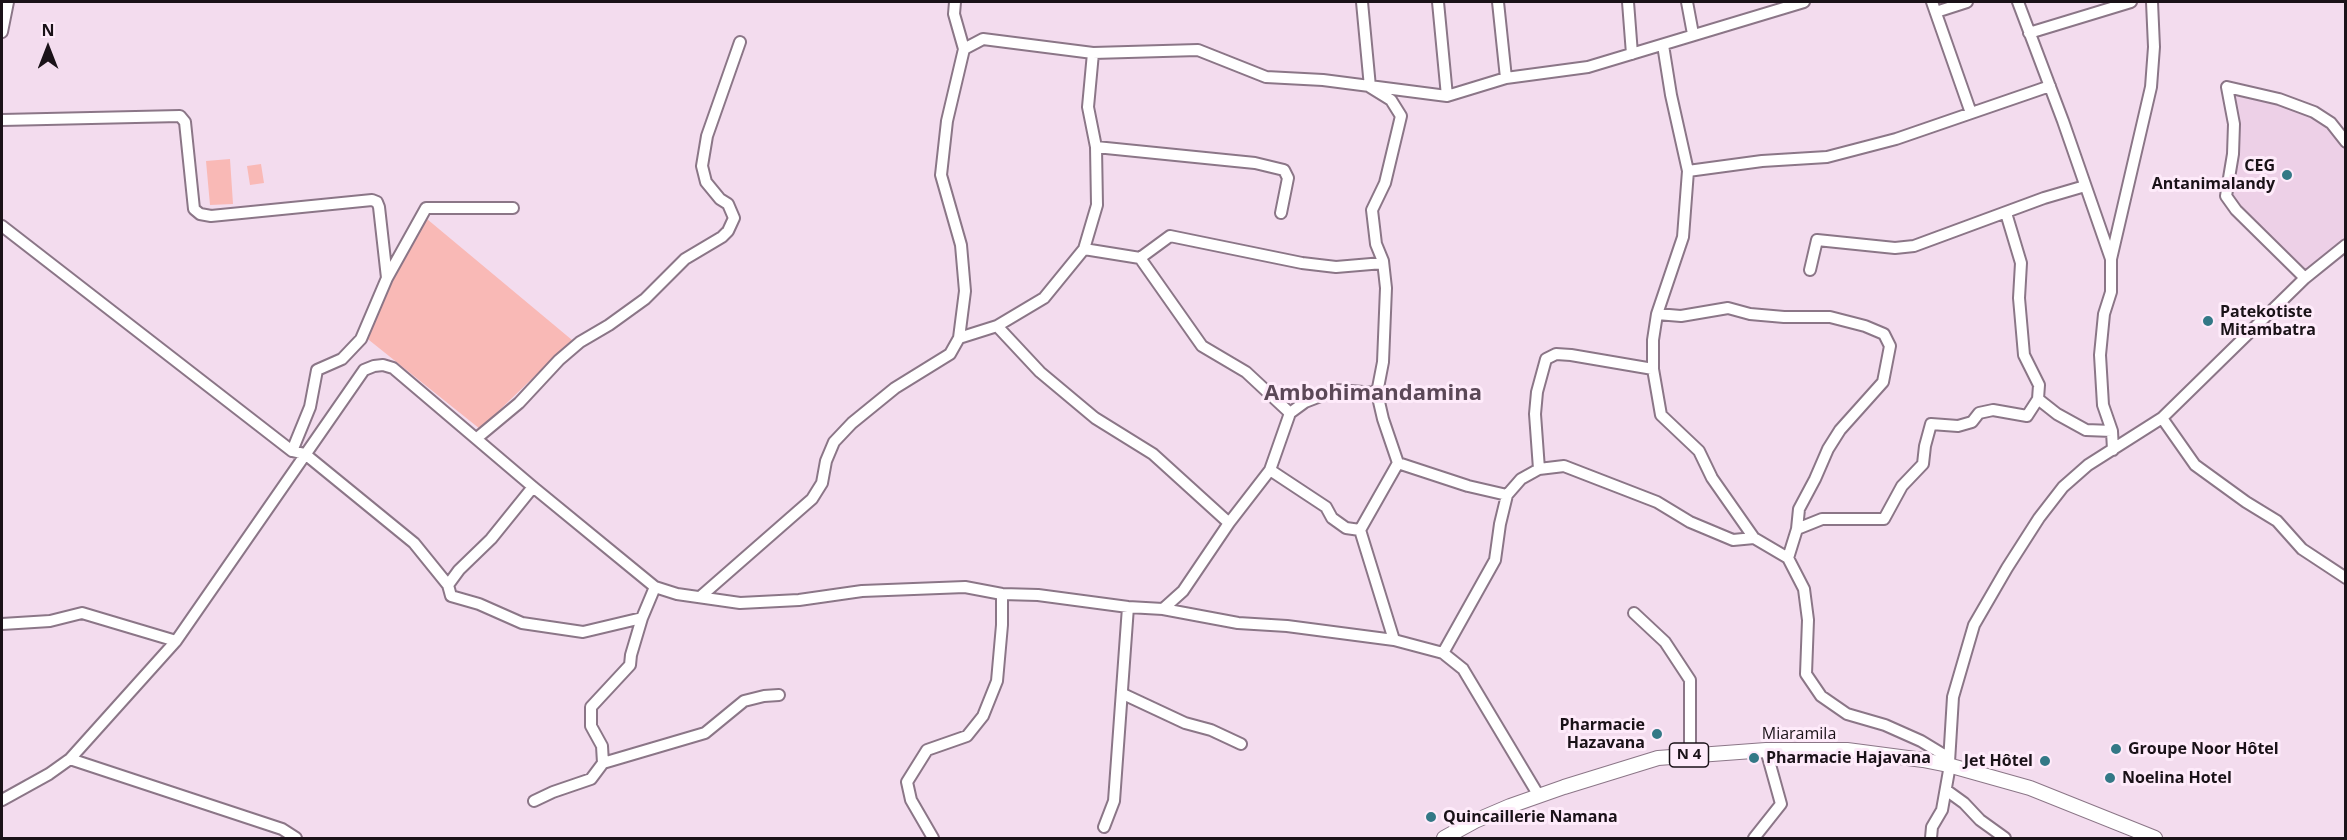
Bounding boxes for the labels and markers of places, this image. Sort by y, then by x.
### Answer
place label: CEG Antanimalandy [2152,156,2275,194]
marker: CEG Antanimalandy [2280,168,2294,182]
place label: Patekotiste Mitambatra [2220,302,2316,340]
marker: Patekotiste Mitambatra [2201,314,2215,328]
place label: Pharmacie Hazavana [1560,715,1645,753]
marker: Pharmacie Hazavana [1650,727,1664,741]
place label: Groupe Noor Hôtel [2128,739,2279,759]
marker: Groupe Noor Hôtel [2109,742,2123,756]
place label: Pharmacie Hajavana [1766,748,1931,768]
marker: Pharmacie Hajavana [1747,751,1761,765]
place label: Jet Hôtel [1964,751,2033,771]
marker: Jet Hôtel [2038,754,2052,768]
place label: Noelina Hotel [2122,768,2232,788]
marker: Noelina Hotel [2103,771,2117,785]
place label: Quincaillerie Namana [1443,807,1618,827]
marker: Quincaillerie Namana [1424,810,1438,824]

